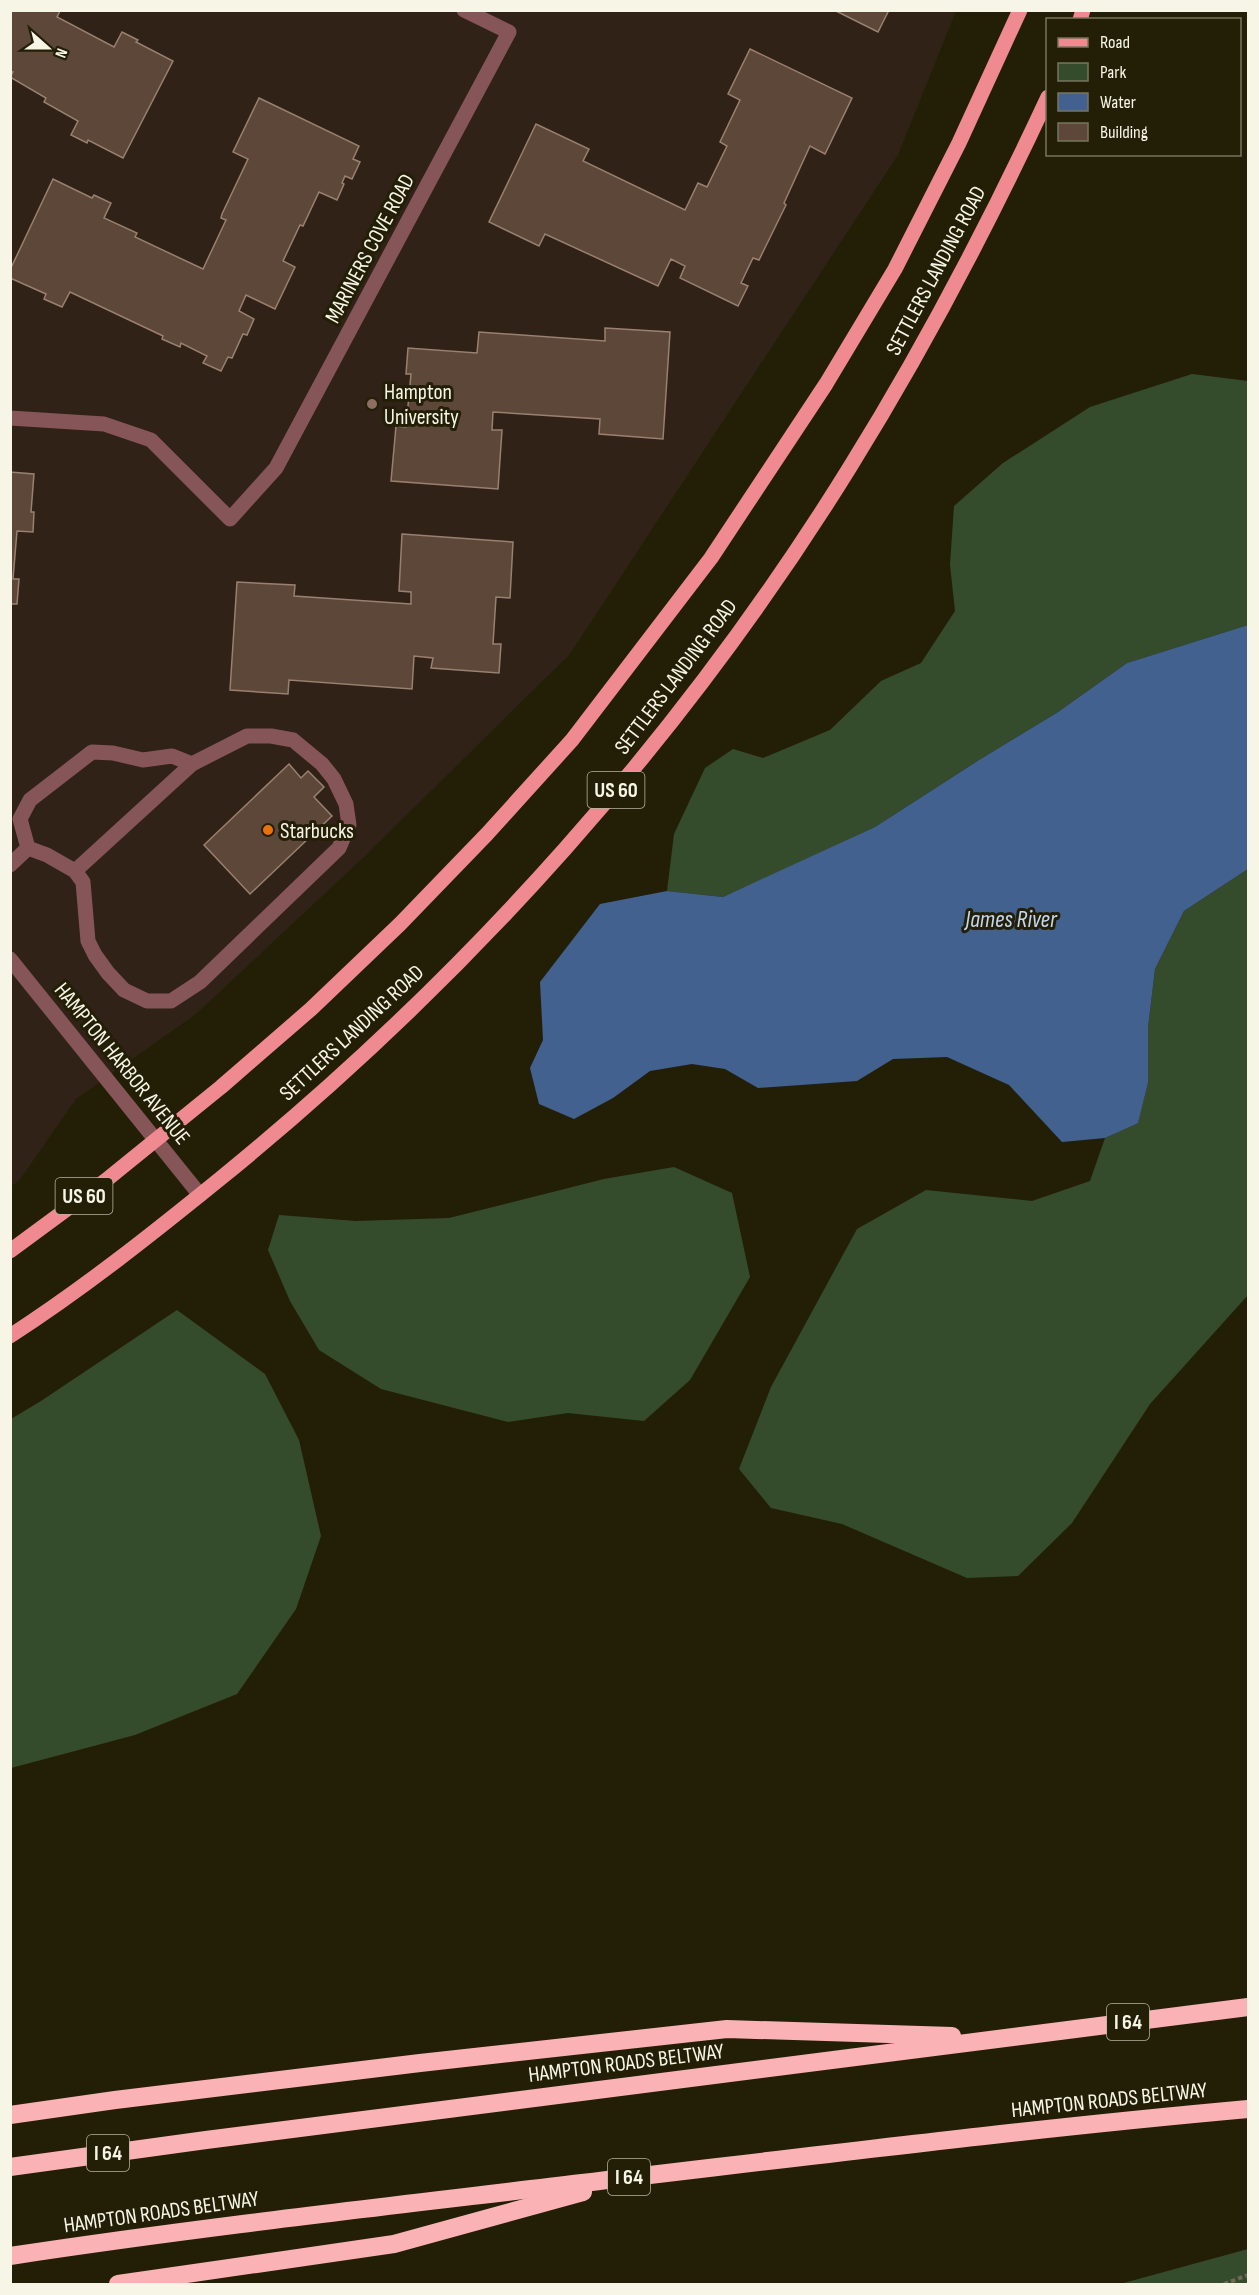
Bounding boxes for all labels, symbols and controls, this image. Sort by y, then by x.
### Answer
north arrow [18,18,78,78]
legend [1046,18,1241,156]
text: Road [1100,32,1130,53]
text: N [50,45,71,60]
text: Park [1100,62,1126,83]
text: Water [1100,92,1136,113]
text: Building [1100,122,1148,143]
street label: MARINERS COVE ROAD [320,169,421,328]
street label: SETTLERS LANDING ROAD [880,181,992,360]
place label: Hampton University [384,379,459,431]
marker: Hampton University [365,397,379,411]
street label: SETTLERS LANDING ROAD [609,594,743,760]
road number: US 60 [588,772,644,808]
place label: Starbucks [280,818,354,845]
marker: Starbucks [261,823,275,837]
water label: James River [963,905,1058,934]
street label: SETTLERS LANDING ROAD [274,959,430,1107]
street label: HAMPTON HARBOR AVENUE [48,977,196,1151]
road number: US 60 [56,1178,112,1214]
road number: I 64 [1107,2004,1149,2040]
street label: HAMPTON ROADS BELTWAY [527,2038,726,2089]
street label: HAMPTON ROADS BELTWAY [1010,2077,1208,2124]
road number: I 64 [87,2135,129,2171]
road number: I 64 [608,2159,650,2195]
street label: HAMPTON ROADS BELTWAY [62,2185,261,2240]

